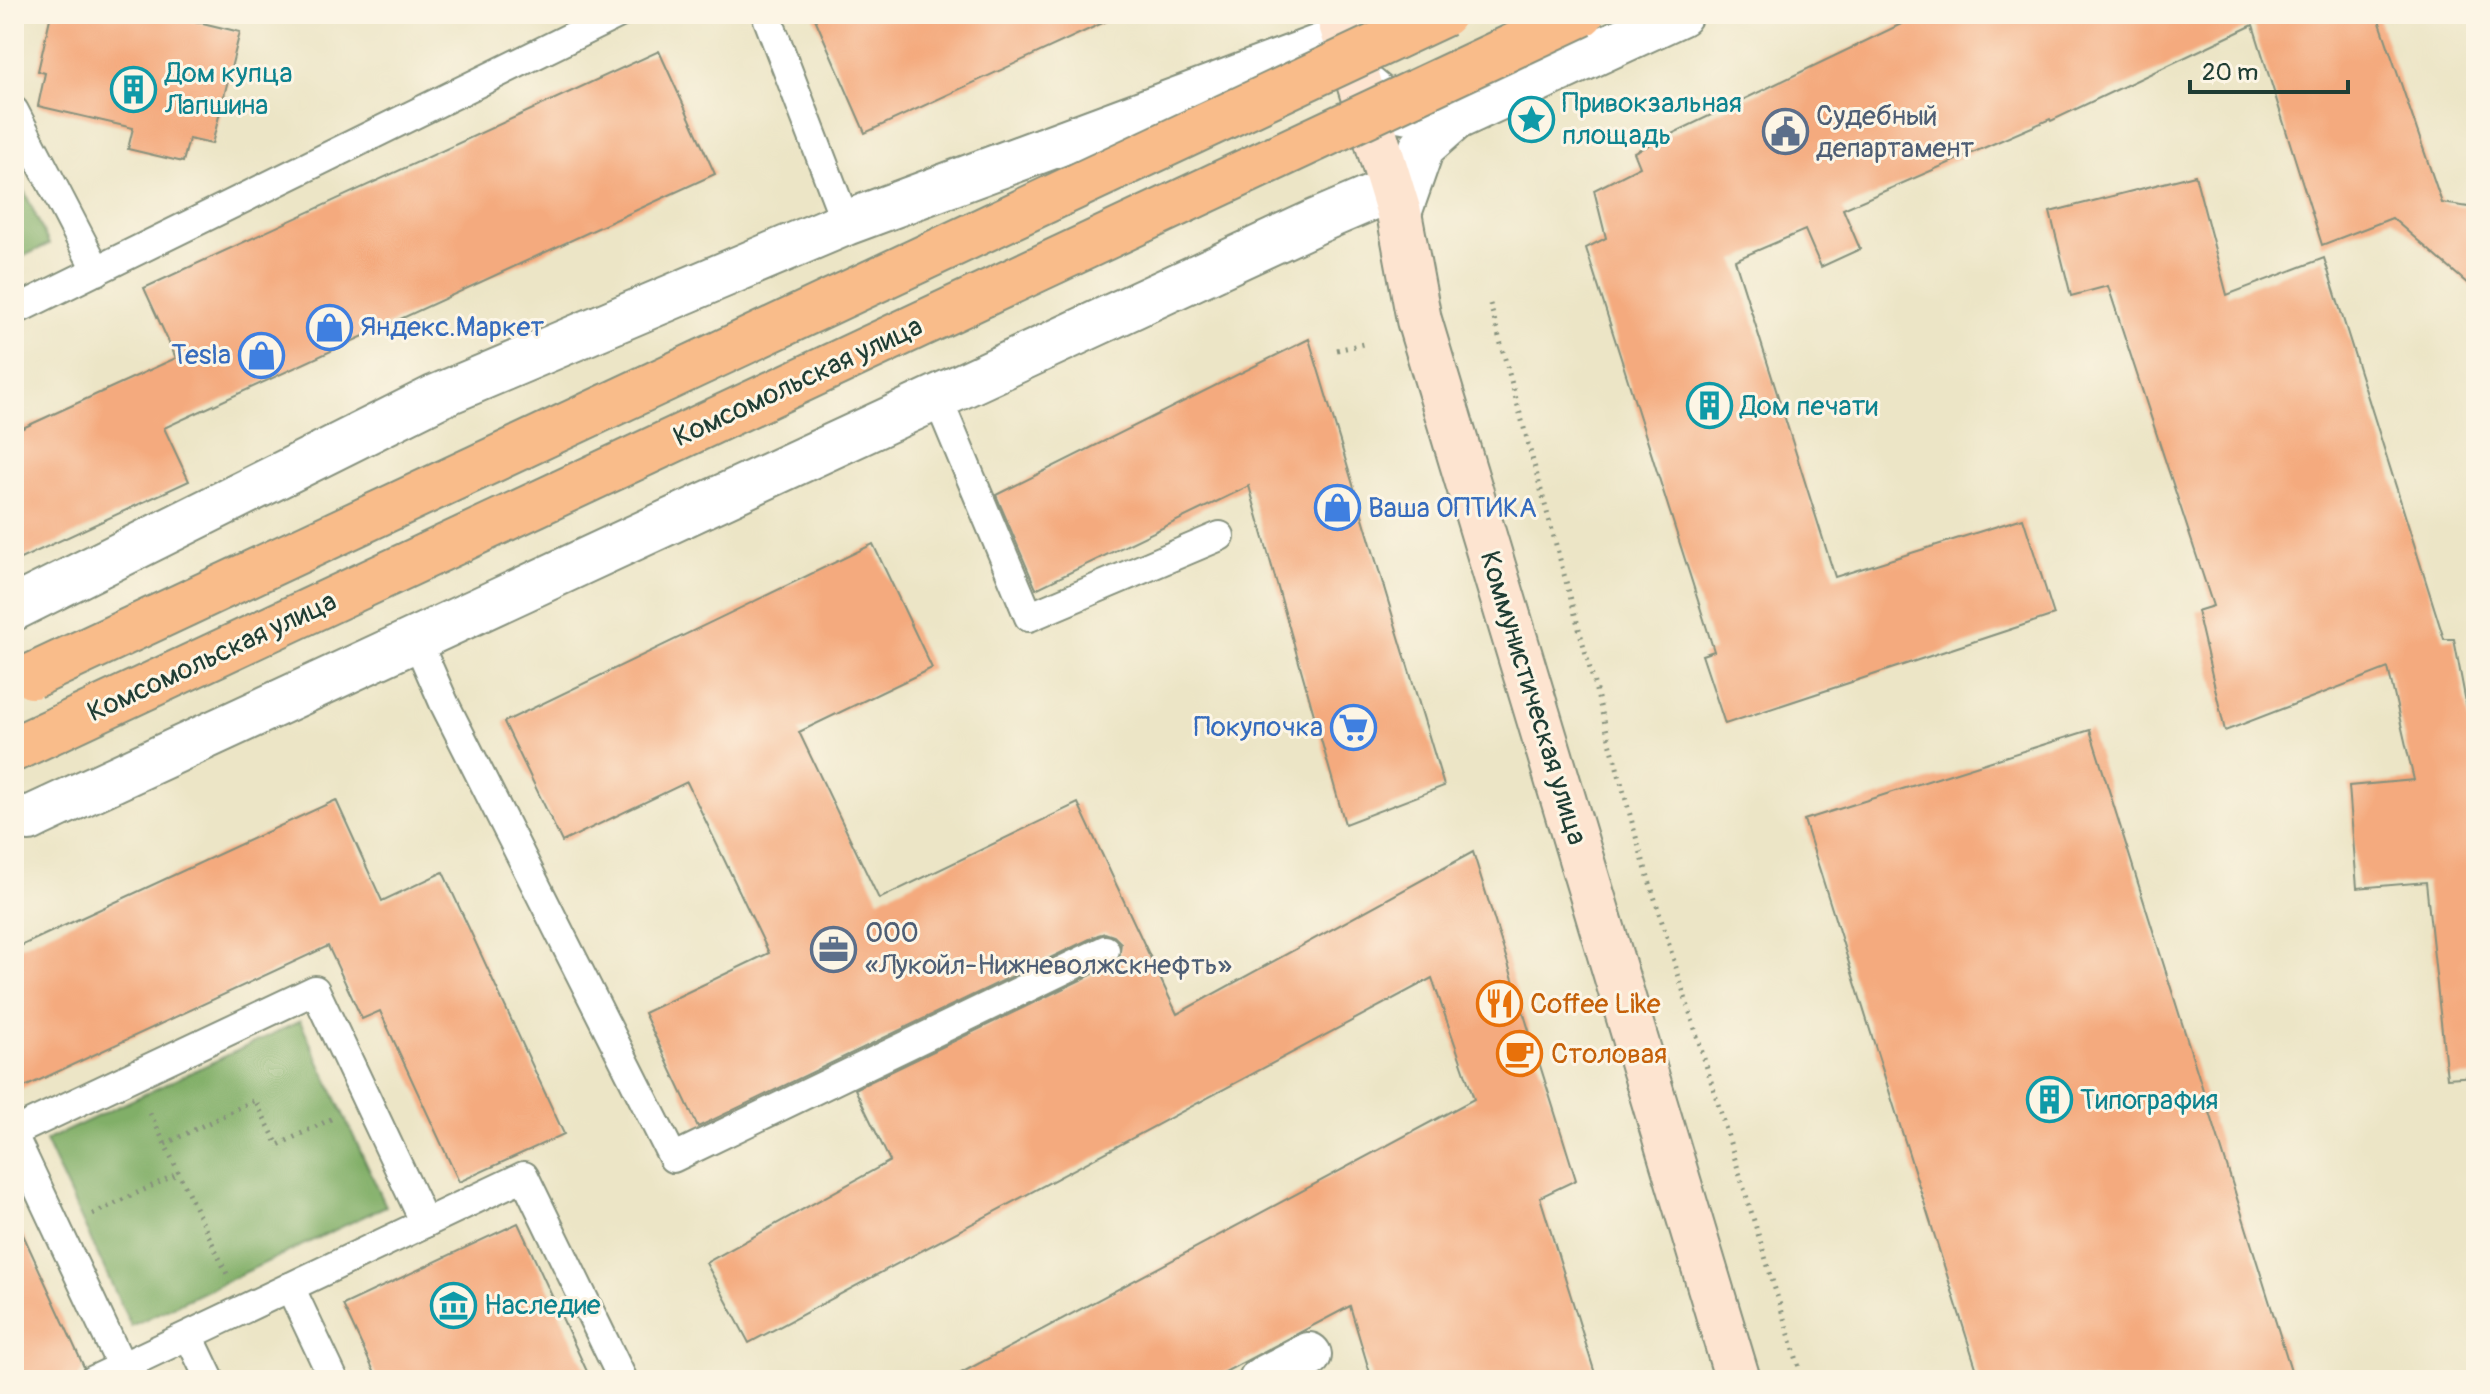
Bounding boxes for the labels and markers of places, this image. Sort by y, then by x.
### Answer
place label: Дом купца Лапшина [164,56,293,123]
building icon: Дом купца Лапшина [110,65,158,113]
place label: Привокзальная площадь [1562,86,1742,153]
place icon: Привокзальная площадь [1507,95,1555,143]
place label: Судебный департамент [1816,99,1974,166]
public building icon: Судебный департамент [1761,108,1809,156]
shop icon: Яндекс.Маркет [305,303,353,351]
place label: Яндекс.Маркет [360,310,544,345]
shop icon: Tesla [238,331,286,379]
place label: Tesla [171,338,231,373]
building icon: Дом печати [1685,382,1733,430]
place label: Дом печати [1739,389,1878,424]
shop icon: Ваша ОПТИКА [1313,484,1361,532]
place label: Ваша ОПТИКА [1368,491,1537,526]
supermarket icon: Покупочка [1330,703,1378,751]
place label: Покупочка [1194,710,1323,745]
place label: ООО «Лукойл-Нижневолжскнефть» [865,916,1232,983]
office icon: ООО «Лукойл-Нижневолжскнефть» [810,925,858,973]
restaurant icon: Coffee Like [1475,980,1523,1028]
place label: Coffee Like [1530,987,1661,1022]
cafe icon: Столовая [1496,1030,1544,1078]
place label: Столовая [1551,1037,1667,1072]
building icon: Типография [2025,1076,2073,1124]
place label: Типография [2080,1083,2218,1118]
museum icon: Наследие [429,1281,477,1329]
place label: Наследие [484,1288,601,1323]

